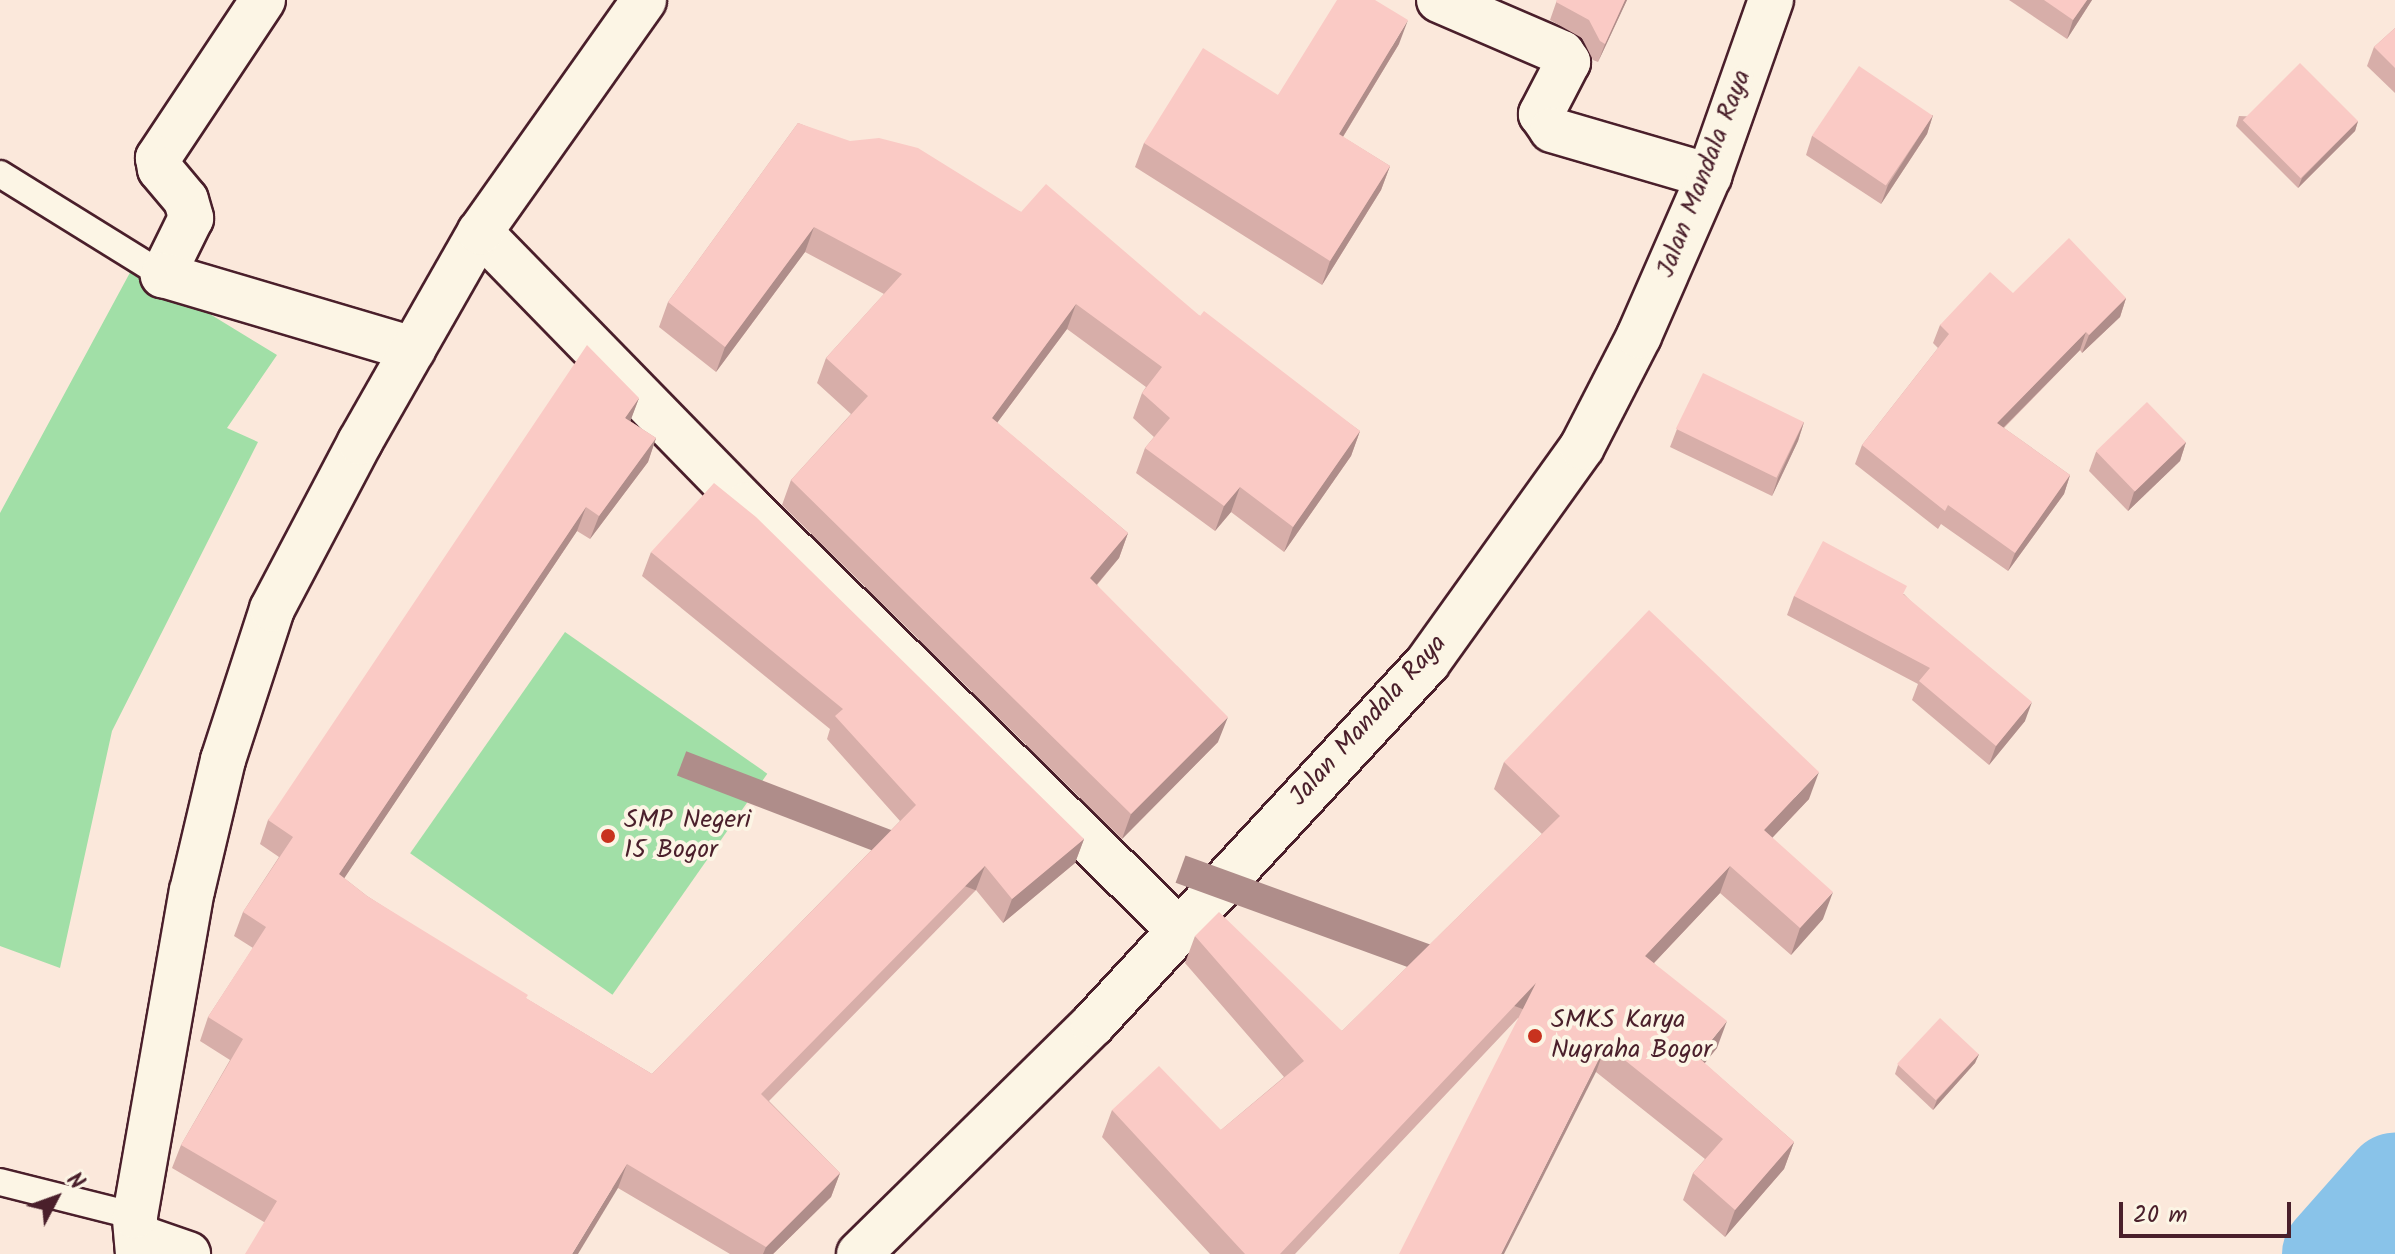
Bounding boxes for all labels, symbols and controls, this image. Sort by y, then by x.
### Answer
street label: Jalan Mandala Raya [1651,66,1759,282]
street label: Jalan Mandala Raya [1284,629,1454,813]
place label: SMP Negeri 15 Bogor [624,805,751,866]
marker: SMP Negeri 15 Bogor [599,827,617,845]
place label: SMKS Karya Nugraha Bogor [1551,1005,1712,1066]
marker: SMKS Karya Nugraha Bogor [1526,1027,1544,1045]
north arrow [16,1158,96,1238]
text: N [57,1165,92,1199]
scale bar [2123,1186,2295,1236]
text: 20 m [2133,1196,2188,1235]

